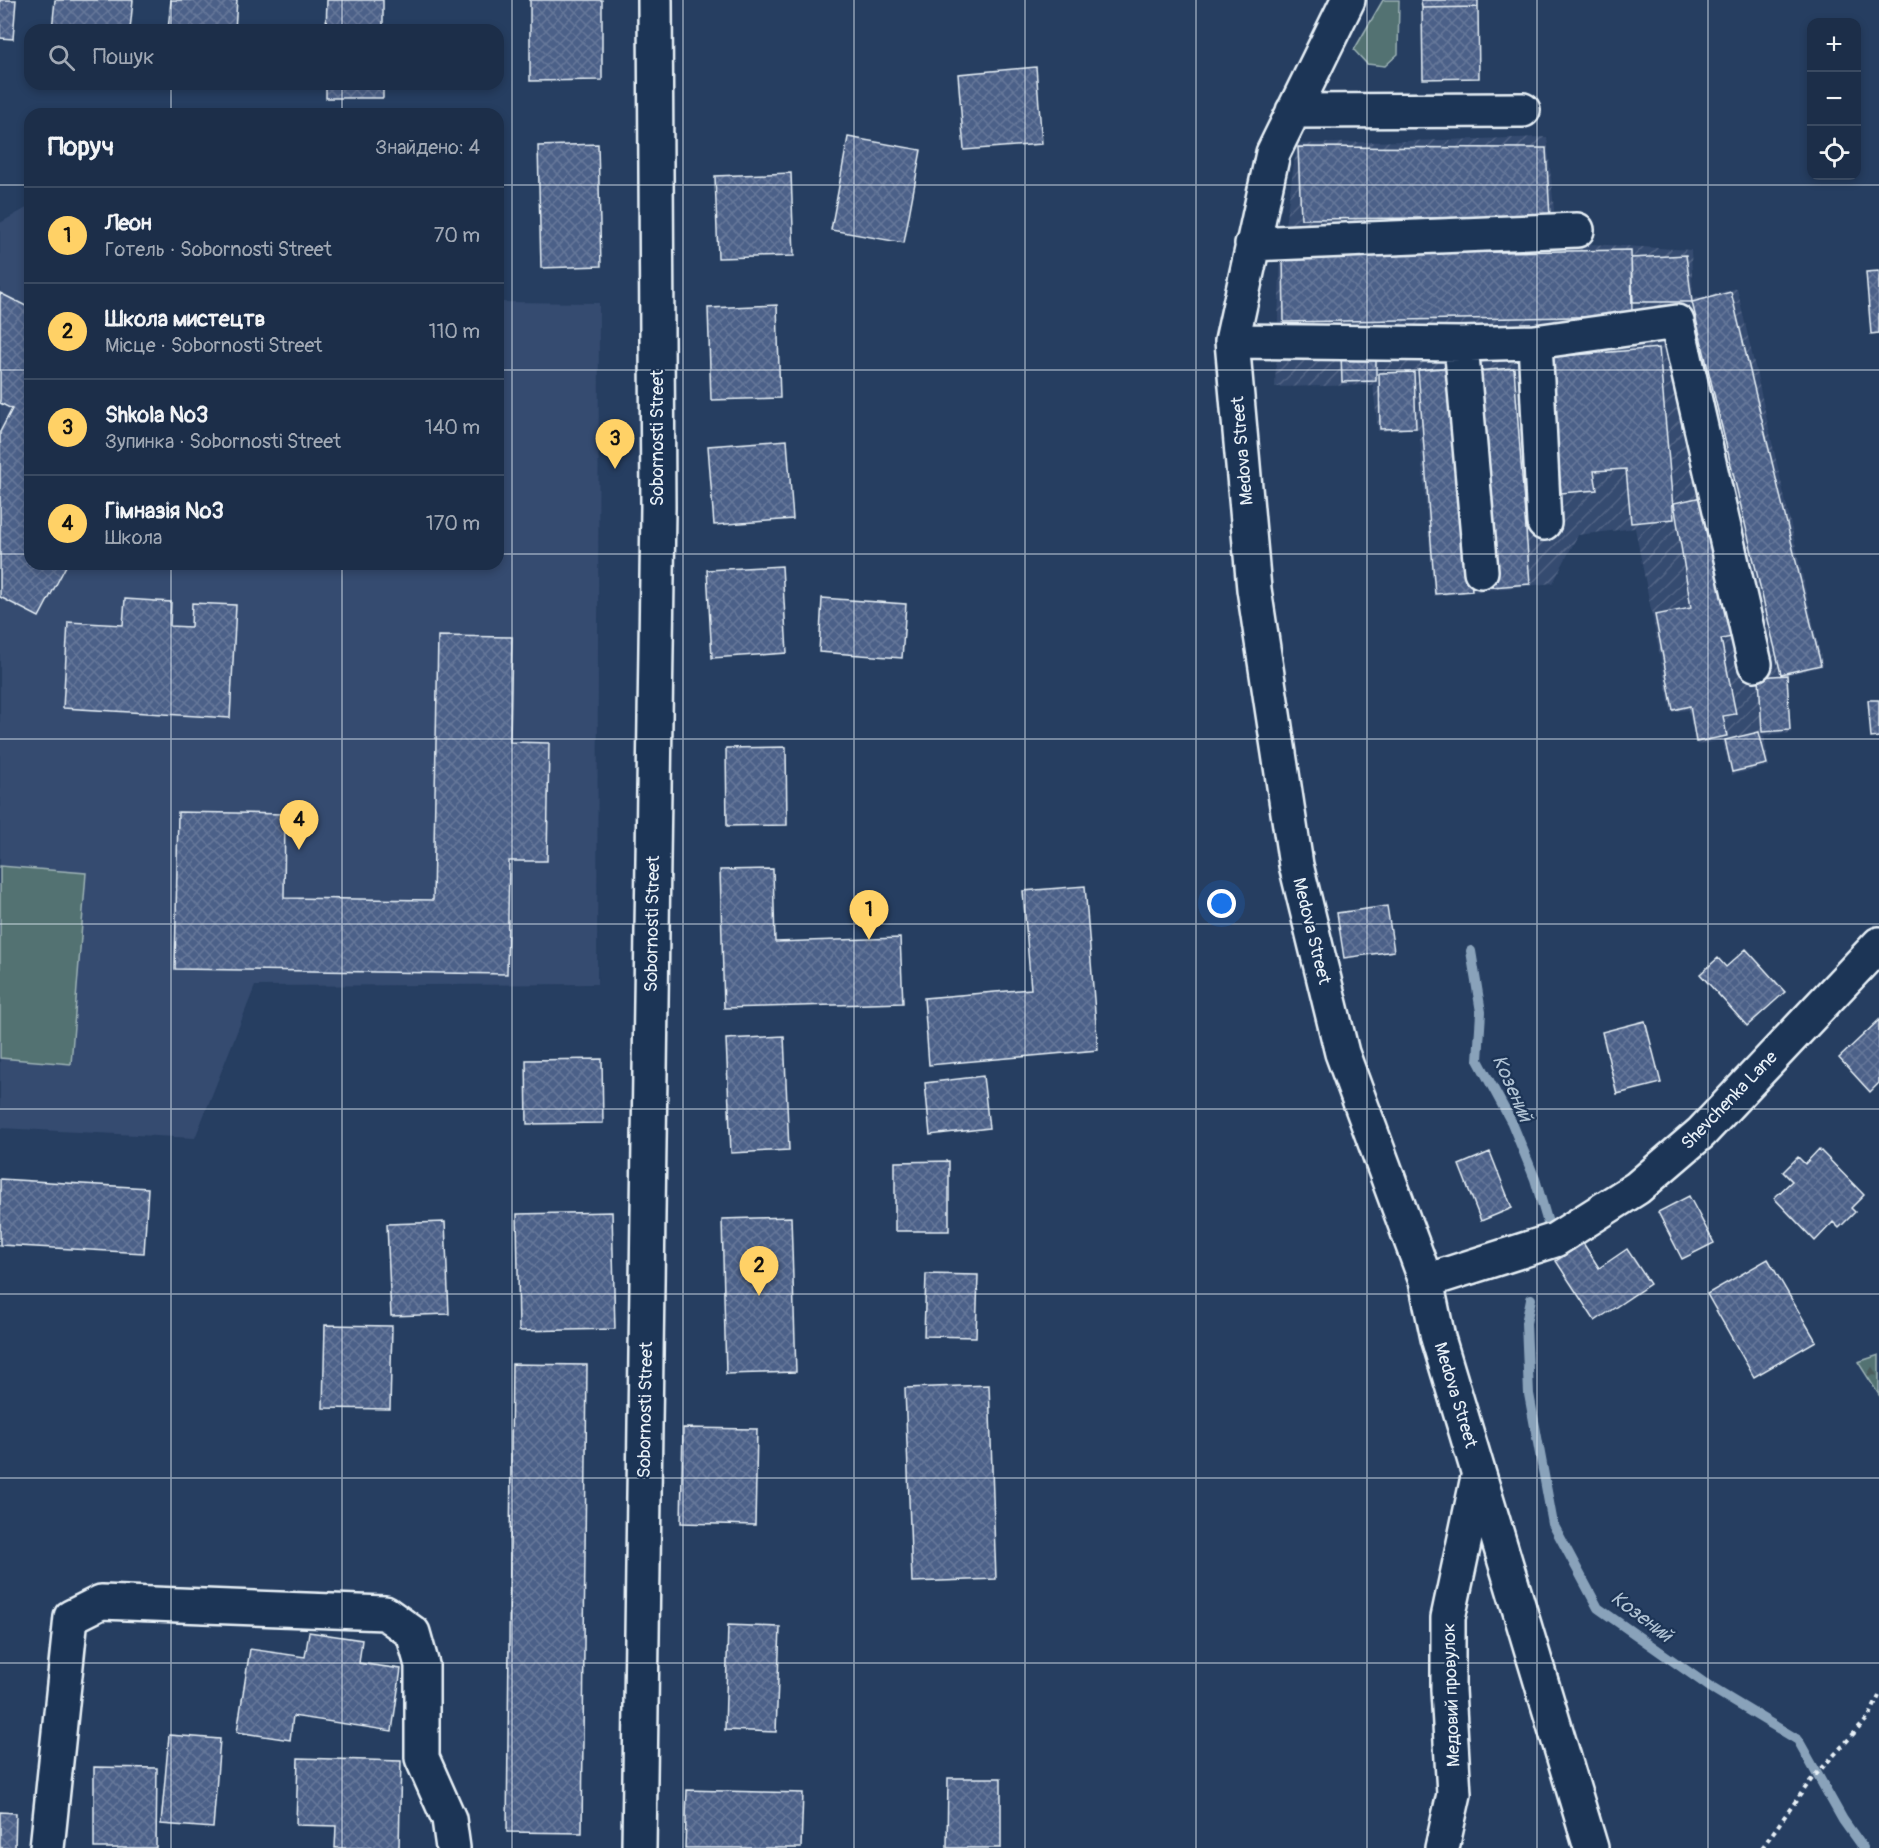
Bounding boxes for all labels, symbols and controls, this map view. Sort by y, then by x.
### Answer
map controls [1807,18,1861,180]
button: + [1807,18,1861,72]
search box [24,24,504,90]
icon: search [45,41,78,74]
text: Пошук [93,43,154,71]
button: − [1807,72,1861,126]
button: locate [1807,126,1861,180]
text: Поруч [48,131,114,163]
text: Знайдено: 4 [375,135,480,160]
text: Леон [105,209,152,237]
text: 1 [64,223,71,248]
text: 70 m [434,223,480,248]
text: Готель · Sobornosti Street [105,237,332,262]
text: Школа мистецтв [105,305,265,333]
text: 2 [62,319,73,344]
text: 110 m [429,319,480,344]
text: Місце · Sobornosti Street [105,333,322,358]
street label: Sobornosti Street [646,369,669,506]
street label: Medova Street [1226,395,1259,506]
text: Shkola №3 [105,401,208,429]
text: 3 [62,415,73,440]
text: 140 m [425,415,480,440]
pin: 3 [596,420,634,469]
text: Зупинка · Sobornosti Street [105,429,341,454]
text: Гімназія №3 [105,497,224,525]
text: 4 [62,511,73,536]
text: 170 m [426,511,480,536]
text: Школа [105,525,162,550]
pin: 4 [280,800,318,850]
street label: Sobornosti Street [640,855,665,992]
street label: Medova Street [1287,875,1336,988]
your location [1207,889,1236,918]
pin: 1 [850,890,888,940]
street label: Shevchenka Lane [1676,1046,1783,1155]
water label: Козений [1487,1051,1539,1127]
pin: 2 [740,1246,778,1296]
street label: Medova Street [1429,1340,1483,1451]
street label: Sobornosti Street [633,1341,658,1478]
water label: Козений [1606,1585,1678,1648]
street label: Медовий провулок [1437,1623,1466,1767]

